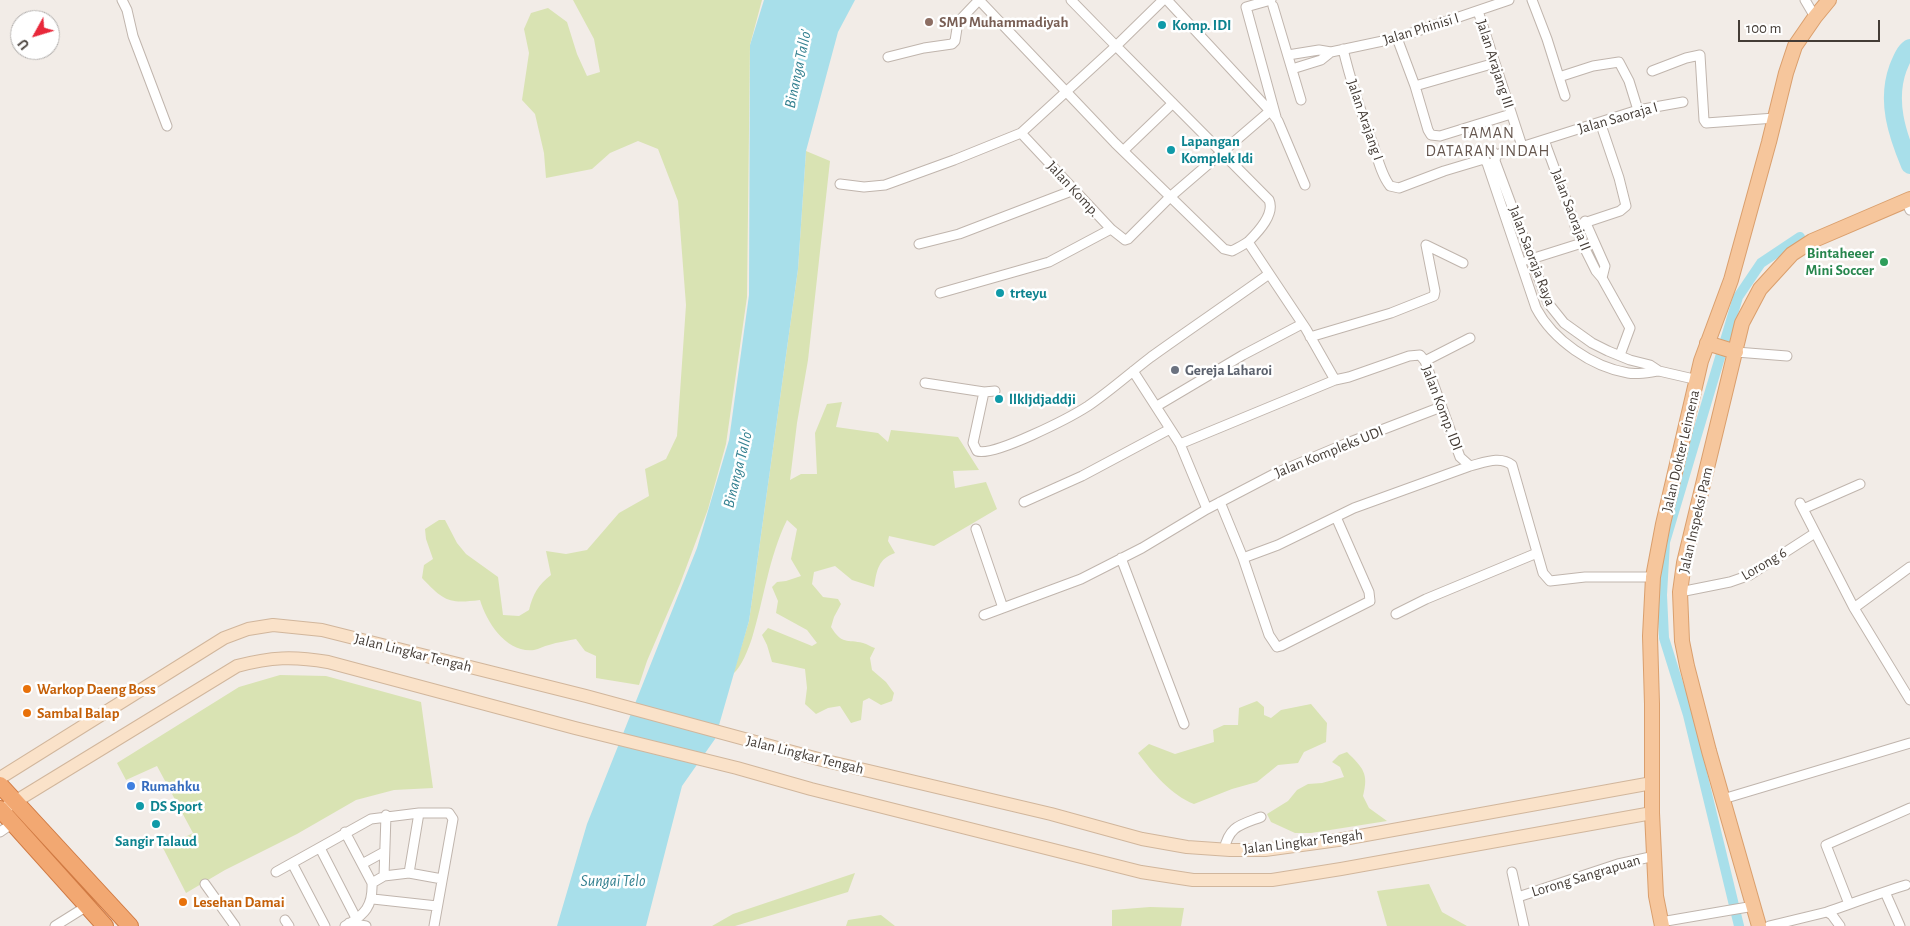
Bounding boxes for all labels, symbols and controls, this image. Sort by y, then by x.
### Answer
street label: Jalan Phinisi I [1381,9,1461,49]
north arrow [10,10,60,60]
scale bar [1740,10,1882,42]
place label: SMP Muhammadiyah [939,13,1069,31]
marker: SMP Muhammadiyah [923,16,935,28]
place label: Komp. IDI [1172,16,1231,34]
street label: Jalan Arajang III [1472,17,1518,111]
marker: Komp. IDI [1156,19,1168,31]
text: 100 m [1746,21,1781,36]
water label: Binanga Tallo' [780,28,816,110]
text: U [16,36,32,52]
street label: Jalan Arajang I [1343,77,1387,163]
street label: Jalan Saoraja I [1576,98,1660,138]
district label: TAMAN DATARAN INDAH [1424,123,1552,161]
place label: Lapangan Komplek Idi [1181,132,1253,167]
marker: Lapangan Komplek Idi [1165,144,1177,156]
street label: Jalan Komp. [1043,157,1103,221]
street label: Jalan Saoraja II [1547,167,1595,253]
street label: Jalan Saoraja Raya [1505,203,1559,309]
place label: Bintaheeer Mini Soccer [1806,244,1874,279]
marker: Bintaheeer Mini Soccer [1878,256,1890,268]
place label: trteyu [1010,284,1047,302]
marker: trteyu [994,287,1006,299]
place label: Gereja Laharoi [1185,361,1272,379]
street label: Jalan Komp. IDI [1418,363,1466,453]
marker: Gereja Laharoi [1169,364,1181,376]
street label: Jalan Dokter Leimena [1658,388,1704,514]
place label: llkljdjaddji [1009,390,1076,408]
marker: llkljdjaddji [993,393,1005,405]
street label: Jalan Kompleks UDI [1272,422,1386,482]
water label: Binanga Tallo' [719,428,757,510]
street label: Jalan Inspeksi Pam [1675,465,1717,575]
street label: Lorong 6 [1738,543,1790,585]
street label: Jalan Lingkar Tengah [352,630,474,676]
place label: Warkop Daeng Boss [37,680,156,698]
marker: Warkop Daeng Boss [21,683,33,695]
place label: Sambal Balap [37,704,120,722]
marker: Sambal Balap [21,707,33,719]
street label: Jalan Lingkar Tengah [744,732,866,778]
place label: Rumahku [141,777,200,795]
marker: Rumahku [125,780,137,792]
place label: DS Sport [150,797,202,815]
marker: DS Sport [134,800,146,812]
marker: Sangir Talaud [150,818,162,830]
street label: Jalan Lingkar Tengah [1242,826,1364,858]
place label: Sangir Talaud [115,832,197,850]
street label: Lorong Sangrapuan [1529,851,1643,901]
water label: Sungai Telo [580,871,646,891]
place label: Lesehan Damai [193,893,285,911]
marker: Lesehan Damai [177,896,189,908]

